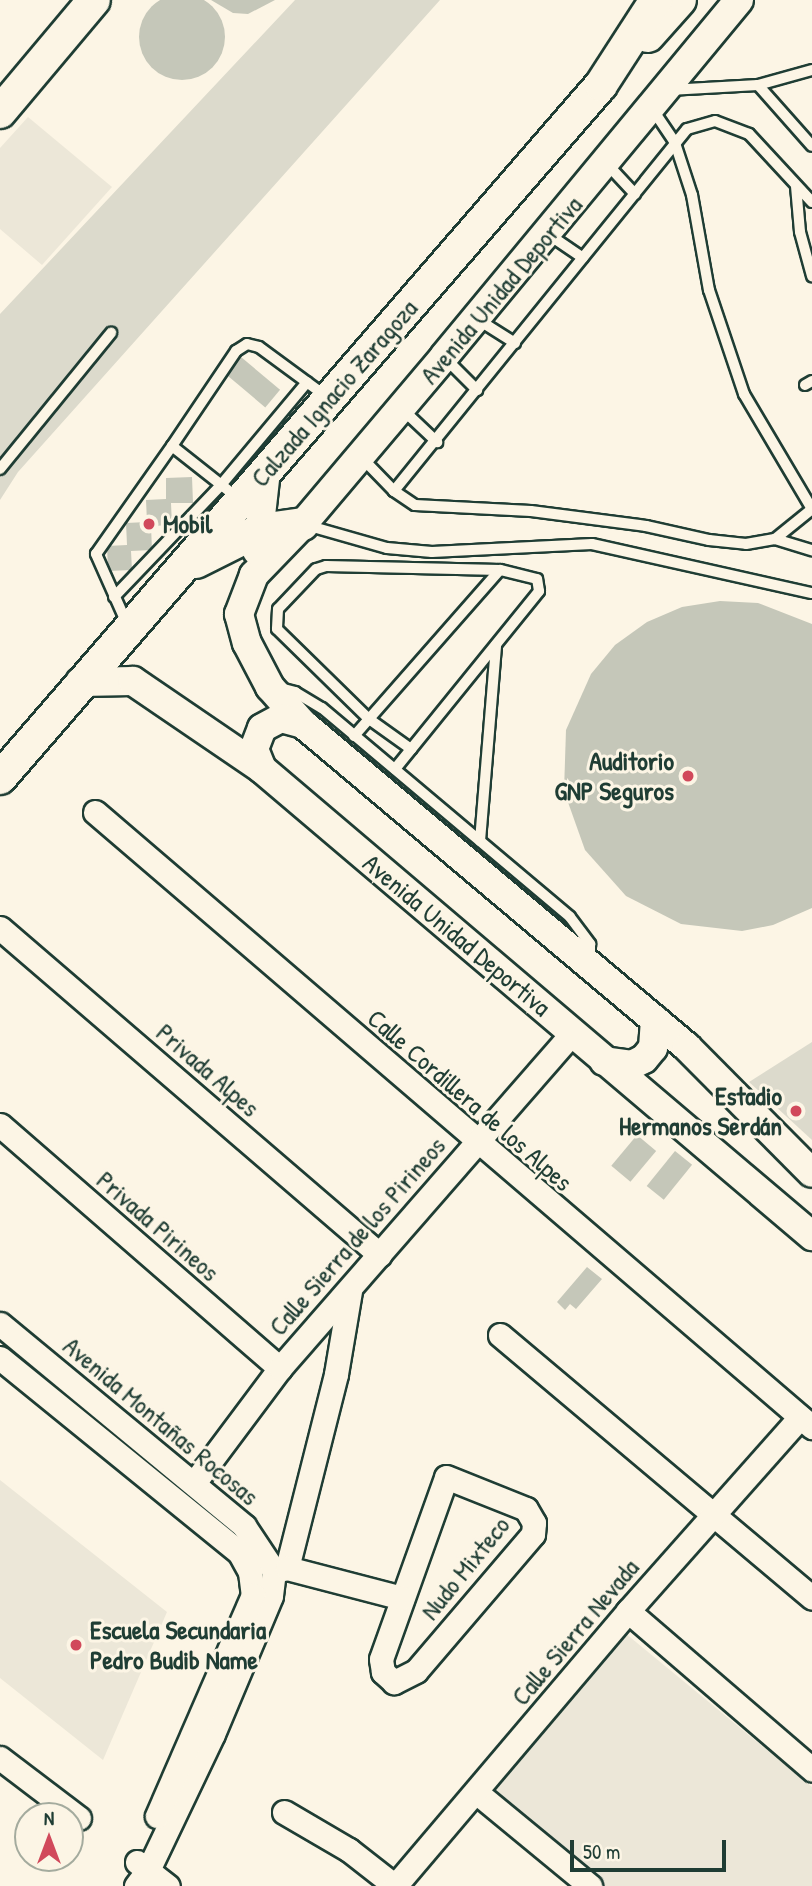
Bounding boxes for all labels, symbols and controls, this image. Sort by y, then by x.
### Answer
street label: Avenida Unidad Deportiva [413,190,589,390]
street label: Calzada Ignacio Zaragoza [244,293,424,493]
place label: Mobil [163,508,212,540]
marker: Mobil [141,516,157,532]
place label: Auditorio GNP Seguros [554,745,674,806]
marker: Auditorio GNP Seguros [680,768,696,784]
street label: Avenida Unidad Deportiva [357,847,557,1023]
street label: Calle Cordillera de los Alpes [361,1002,579,1198]
street label: Privada Alpes [150,1017,266,1123]
place label: Estadio Hermanos Serdán [619,1080,782,1142]
marker: Estadio Hermanos Serdán [788,1103,804,1119]
street label: Calle Sierra de los Pirineos [262,1130,452,1342]
street label: Privada Pirineos [90,1164,226,1288]
street label: Avenida Montañas Rocosas [57,1330,265,1512]
street label: Nudo Mixteco [414,1510,516,1626]
street label: Calle Sierra Nevada [505,1553,645,1711]
place label: Escuela Secundaria Pedro Budib Name [90,1614,266,1676]
marker: Escuela Secundaria Pedro Budib Name [68,1637,84,1653]
north arrow [14,1802,84,1872]
text: N [44,1805,54,1831]
scale bar [574,1826,730,1870]
text: 50 m [583,1837,620,1866]

